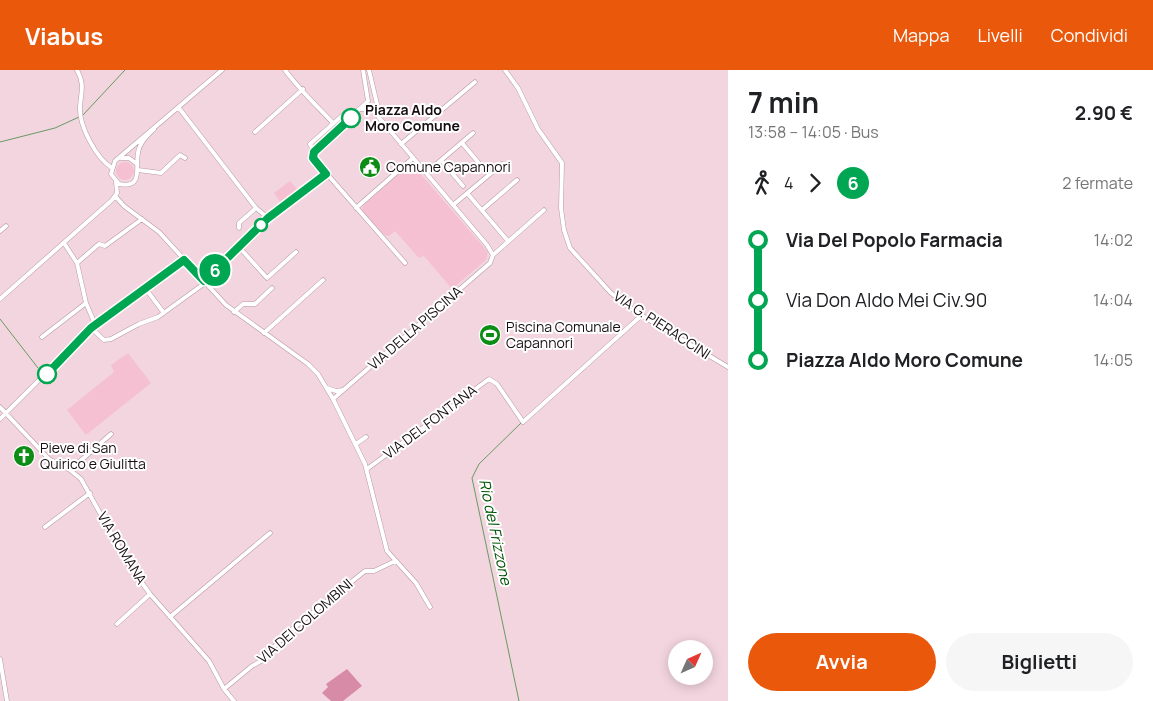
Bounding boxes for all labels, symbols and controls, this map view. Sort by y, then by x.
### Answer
text: Viabus [25,19,103,52]
text: Mappa [893,23,949,47]
text: Livelli [977,23,1023,47]
text: Condividi [1051,23,1128,47]
text: 7 min [748,83,819,121]
place label: Piazza Aldo Moro Comune [365,100,460,135]
text: 2.90 € [1075,100,1133,126]
marker: Piazza Aldo Moro Comune [341,108,361,128]
text: 13:58 – 14:05 · Bus [748,121,879,143]
public building icon: Comune Capannori [358,155,382,179]
place label: Comune Capannori [386,157,511,176]
icon: walk [748,169,776,197]
icon: forward [801,169,829,197]
text: 6 [847,171,859,195]
text: 4 [784,172,793,194]
text: 2 fermate [1062,172,1133,194]
unlabelled marker [254,218,268,232]
text: Via Del Popolo Farmacia [786,227,1003,253]
text: 14:02 [1094,229,1133,251]
line badge: 6 [199,254,231,286]
text: 6 [209,258,221,282]
street label: VIA DELLA PISCINA [364,281,466,374]
street label: VIA G. PIERACCINI [610,286,714,363]
text: Via Don Aldo Mei Civ.90 [786,287,987,313]
text: 14:04 [1093,289,1133,311]
place label: Piscina Comunale Capannori [506,317,621,352]
sports icon: Piscina Comunale Capannori [478,323,502,347]
text: Piazza Aldo Moro Comune [786,347,1023,373]
text: 14:05 [1094,349,1133,371]
unlabelled marker [37,364,57,384]
street label: VIA DEL FONTANA [379,380,480,463]
place label: Pieve di San Quirico e Giulitta [40,438,146,473]
church icon: Pieve di San Quirico e Giulitta [12,444,36,468]
water label: Rio del Frizzone [474,477,517,588]
street label: VIA ROMANA [93,508,152,588]
street label: VIA DEI COLOMBINI [253,574,356,667]
button: Avvia [748,633,936,691]
button: Biglietti [946,633,1133,691]
north arrow [668,640,712,685]
map controls [668,640,713,685]

